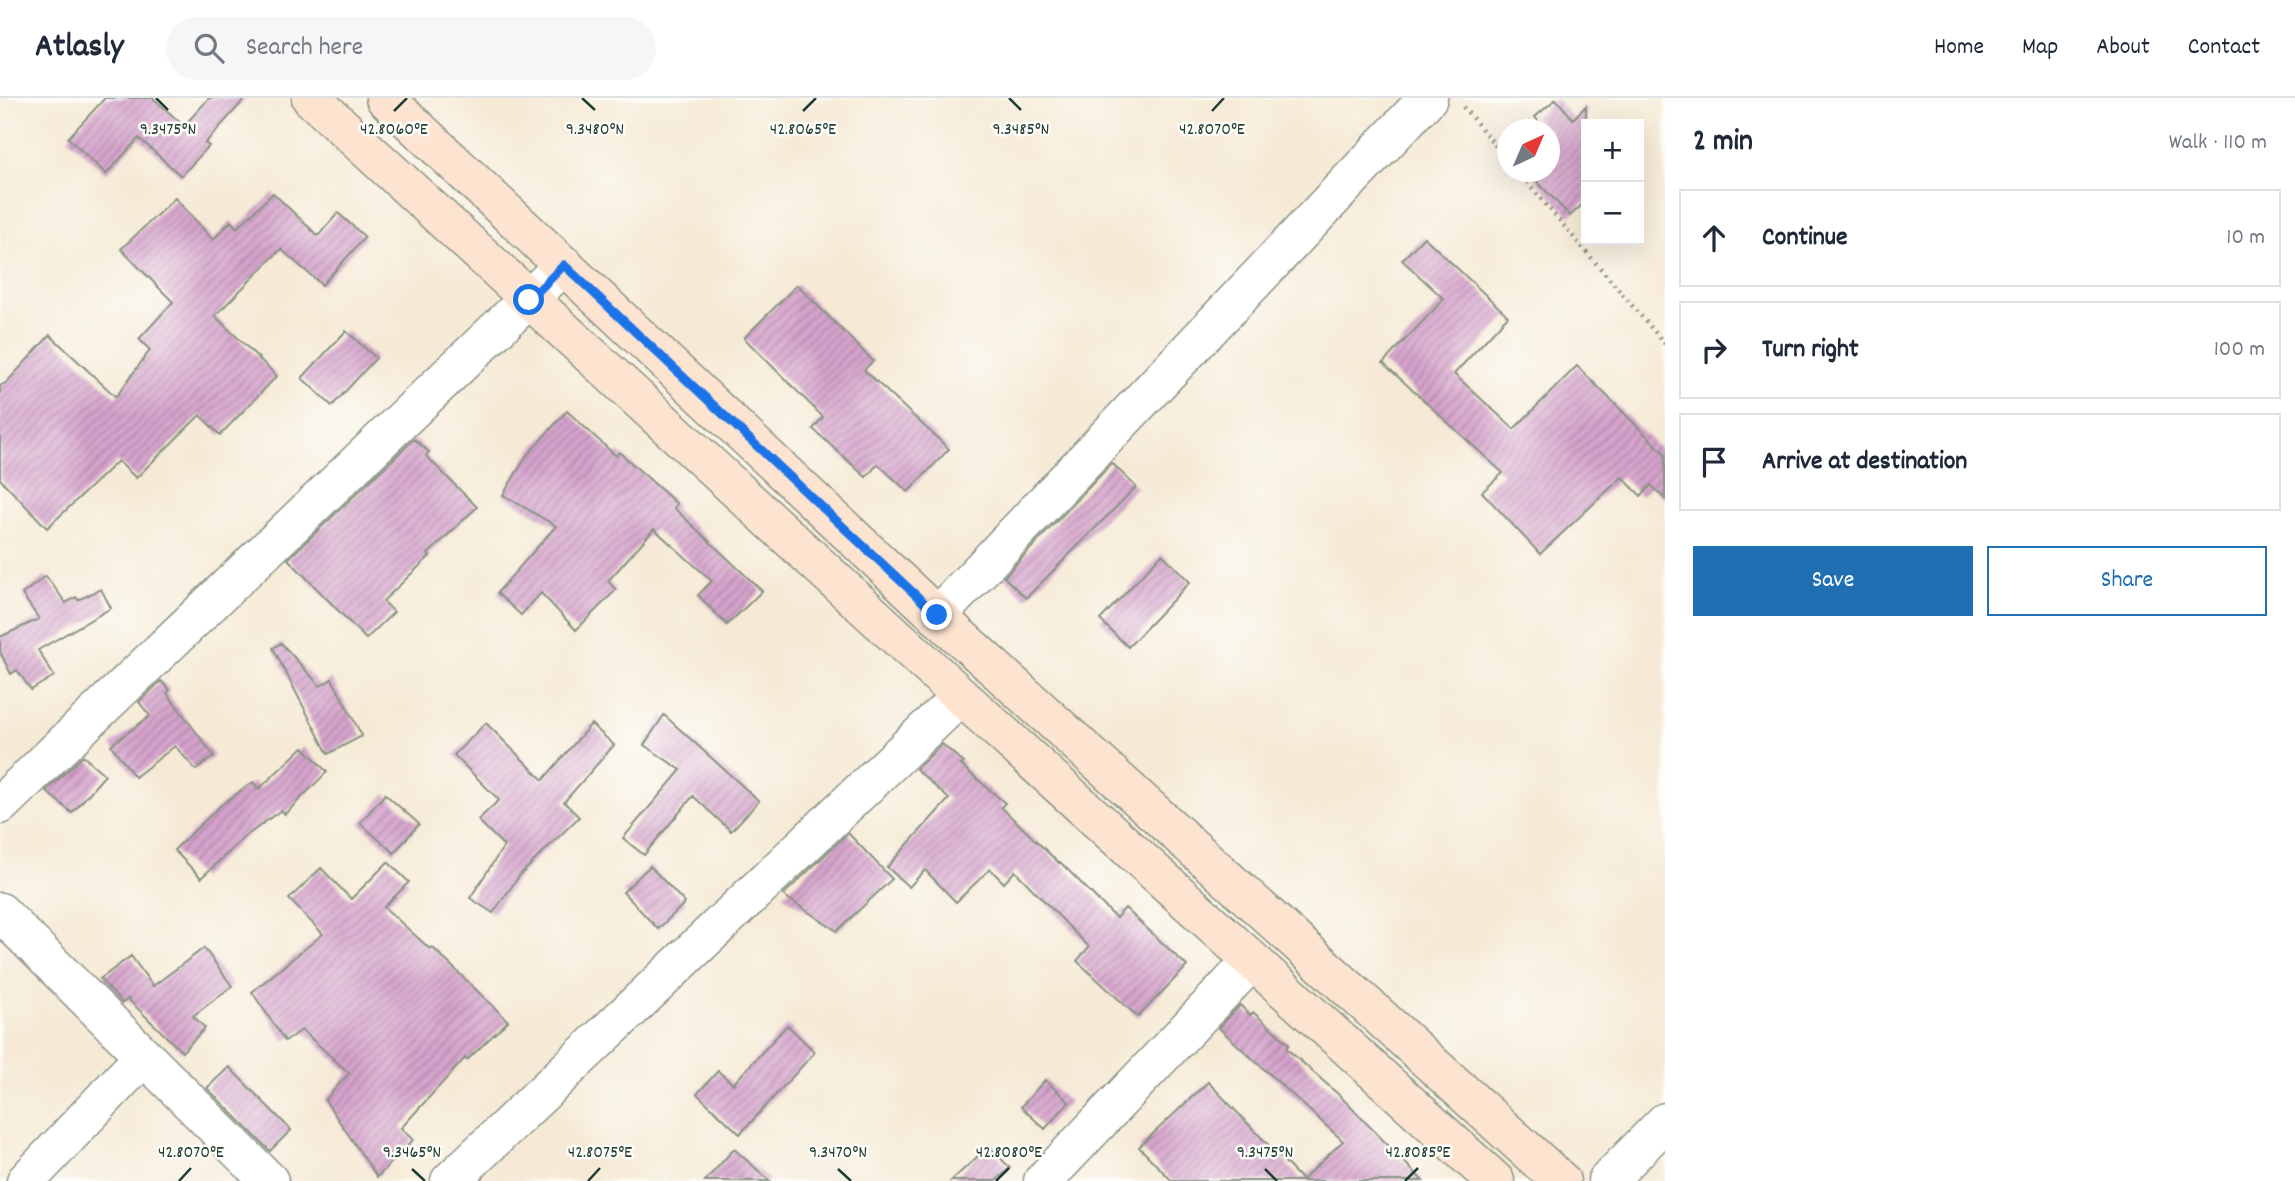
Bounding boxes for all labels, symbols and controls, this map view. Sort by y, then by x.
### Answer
search box [166,17,656,80]
text: Atlasly [35,25,124,72]
icon: search [190,29,228,67]
text: Search here [246,30,363,67]
text: Home [1934,31,1984,65]
text: Map [2022,31,2058,65]
text: About [2096,31,2150,65]
text: Contact [2188,31,2260,65]
text: 9.3475°N [140,118,196,143]
text: 42.8060°E [360,118,428,143]
text: 9.3480°N [566,118,624,143]
text: 42.8065°E [770,118,836,143]
text: 9.3485°N [993,118,1049,143]
text: 42.8070°E [1179,118,1245,143]
north arrow [1497,119,1560,182]
map controls [1581,119,1644,245]
button: + [1581,119,1644,182]
text: 2 min [1693,122,1753,165]
text: Walk · 110 m [2169,127,2267,160]
button: − [1581,182,1644,245]
icon: ahead [1695,219,1733,257]
text: Continue [1762,220,1847,257]
text: 10 m [2226,222,2265,255]
route start [513,284,544,315]
icon: right [1695,331,1733,369]
text: Turn right [1762,332,1859,369]
text: 100 m [2214,334,2265,367]
icon: arrive [1695,443,1733,481]
text: Arrive at destination [1762,444,1967,481]
button: Save [1693,546,1973,616]
button: Share [1987,546,2267,616]
route end [921,599,952,630]
text: 42.8070°E [158,1141,224,1166]
text: 9.3465°N [383,1141,441,1166]
text: 42.8075°E [568,1141,632,1166]
text: 9.3470°N [809,1141,867,1166]
text: 42.8080°E [976,1141,1042,1166]
text: 9.3475°N [1237,1141,1293,1166]
text: 42.8085°E [1386,1141,1450,1166]

